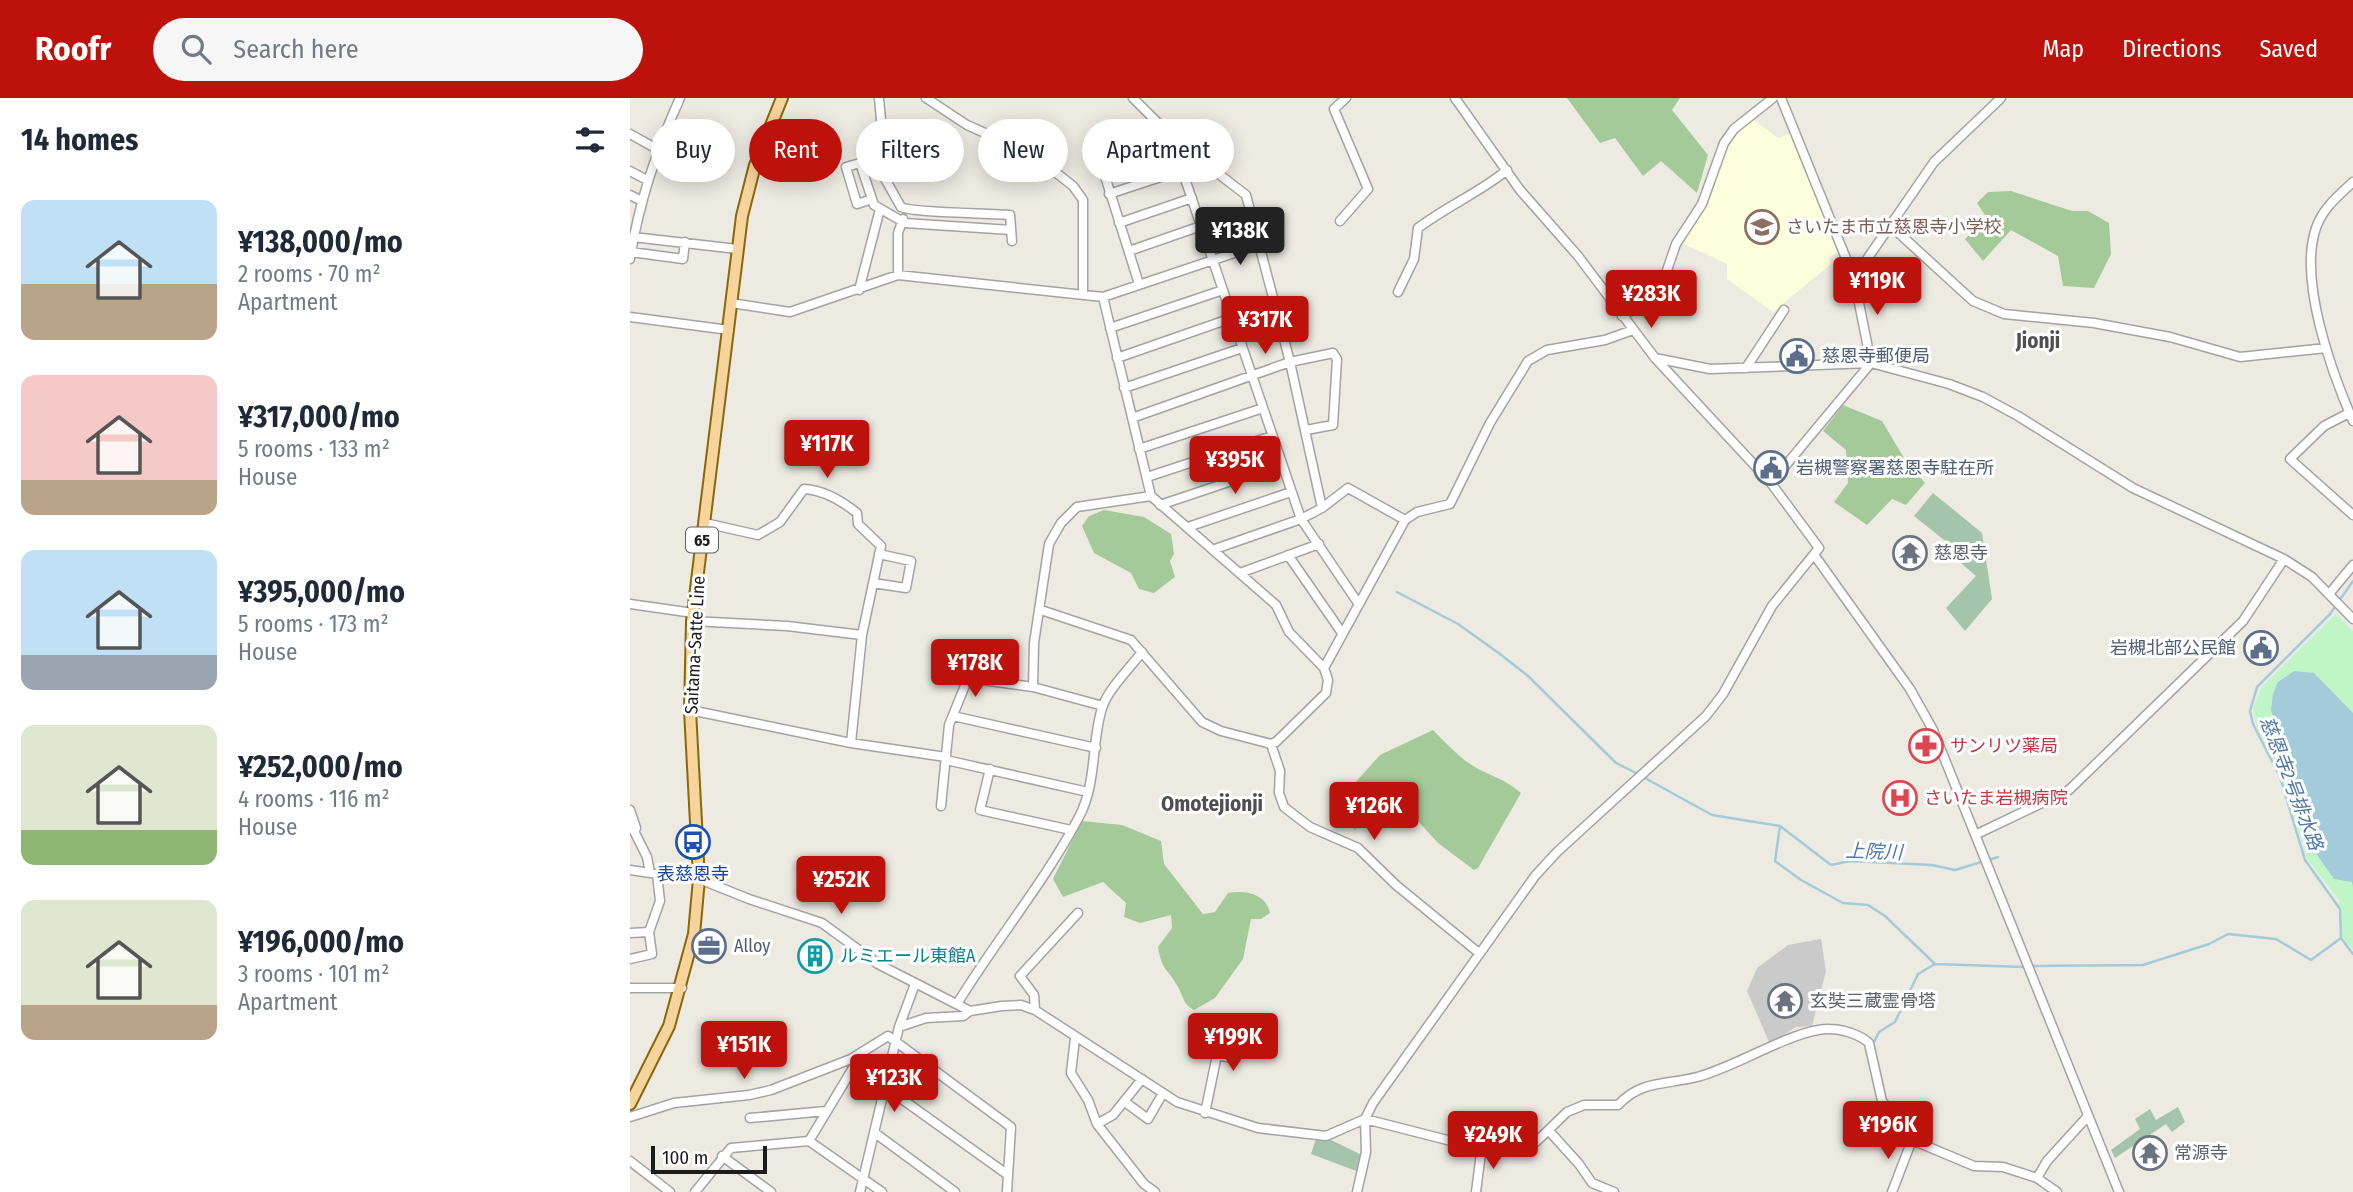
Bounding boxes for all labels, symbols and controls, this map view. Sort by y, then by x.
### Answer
search box [153,18,643,81]
text: Roofr [35,29,111,69]
icon: search [177,30,215,68]
text: Search here [233,34,359,65]
text: Map [2043,35,2084,63]
text: Directions [2122,35,2221,63]
text: Saved [2259,35,2318,63]
chip: Buy [651,119,735,182]
chip: Rent [749,119,842,182]
chip: Filters [856,119,964,182]
chip: New [978,119,1068,182]
chip: Apartment [1082,119,1234,182]
icon: filters [571,121,609,159]
text: 14 homes [21,122,138,158]
pin: ¥138K [1191,208,1289,267]
school or university icon: さいたま市立慈恩寺小学校 [1743,208,1781,246]
text: ¥138K [1211,216,1269,244]
place label: さいたま市立慈恩寺小学校 [1786,216,2001,238]
text: ¥138,000/mo [238,224,403,260]
icon: home [77,228,161,312]
pin: ¥119K [1828,258,1926,317]
text: 2 rooms · 70 m² [238,260,381,288]
text: ¥119K [1849,266,1905,294]
pin: ¥283K [1602,271,1700,330]
text: ¥283K [1622,279,1680,307]
text: Apartment [238,288,338,316]
pin: ¥317K [1216,296,1314,356]
text: ¥317K [1238,305,1292,333]
district label: Jionji [2015,328,2060,354]
public building icon: 慈恩寺郵便局 [1778,337,1816,375]
place label: 慈恩寺郵便局 [1822,345,1930,367]
text: ¥317,000/mo [238,399,400,435]
icon: home [77,403,161,487]
pin: ¥117K [778,420,876,480]
text: ¥117K [800,429,854,457]
text: 5 rooms · 133 m² [238,435,390,463]
pin: ¥395K [1186,436,1284,496]
text: ¥395K [1206,445,1264,473]
public building icon: 岩槻警察署慈恩寺駐在所 [1752,449,1790,487]
place label: 岩槻警察署慈恩寺駐在所 [1796,457,1994,479]
text: House [238,463,297,491]
road number: 65 [686,528,718,552]
temple icon: 慈恩寺 [1891,534,1929,572]
place label: 慈恩寺 [1934,542,1988,564]
text: ¥395,000/mo [238,574,405,610]
street label: Saitama-Satte Line [680,575,710,715]
icon: home [77,578,161,662]
text: 5 rooms · 173 m² [238,610,389,638]
public building icon: 岩槻北部公民館 [2242,629,2280,667]
place label: 岩槻北部公民館 [2110,637,2236,659]
text: House [238,638,297,666]
pin: ¥178K [926,640,1024,699]
text: ¥178K [947,648,1003,676]
water label: 慈恩寺2号排水路 [2255,713,2328,855]
pharmacy icon: サンリツ薬局 [1907,727,1945,765]
place label: サンリツ薬局 [1950,735,2058,757]
text: ¥252,000/mo [238,749,403,785]
icon: home [77,753,161,837]
hospital icon: さいたま岩槻病院 [1881,779,1919,817]
pin: ¥126K [1325,782,1423,842]
text: 4 rooms · 116 m² [238,785,390,813]
place label: さいたま岩槻病院 [1924,787,2067,809]
district label: Omotejionji [1161,791,1263,817]
text: ¥126K [1346,791,1402,819]
text: House [238,813,297,841]
bus stop icon: 表慈恩寺 [674,823,712,861]
water label: 上院川 [1845,839,1905,864]
pin: ¥252K [792,856,890,916]
place label: 表慈恩寺 [657,863,729,885]
text: ¥252K [812,865,870,893]
text: ¥196,000/mo [238,924,404,960]
office icon: Alloy [690,927,728,965]
icon: home [77,928,161,1012]
place label: Alloy [734,935,770,957]
building icon: ルミエール東館A [796,937,834,975]
place label: ルミエール東館A [840,945,976,967]
text: 3 rooms · 101 m² [238,960,389,988]
temple icon: 玄奘三蔵霊骨塔 [1766,982,1804,1020]
text: Apartment [238,988,338,1016]
place label: 玄奘三蔵霊骨塔 [1810,990,1936,1012]
pin: ¥199K [1184,1014,1282,1073]
pin: ¥151K [695,1021,793,1081]
text: ¥199K [1204,1022,1262,1050]
text: ¥151K [717,1030,771,1058]
pin: ¥123K [845,1054,943,1114]
text: ¥123K [866,1063,922,1091]
pin: ¥196K [1839,1102,1937,1161]
text: ¥196K [1859,1110,1917,1138]
pin: ¥249K [1444,1112,1542,1171]
text: ¥249K [1464,1120,1522,1148]
temple icon: 常源寺 [2131,1134,2169,1172]
place label: 常源寺 [2174,1142,2228,1164]
scale bar [651,1143,766,1175]
text: 100 m [662,1146,708,1169]

